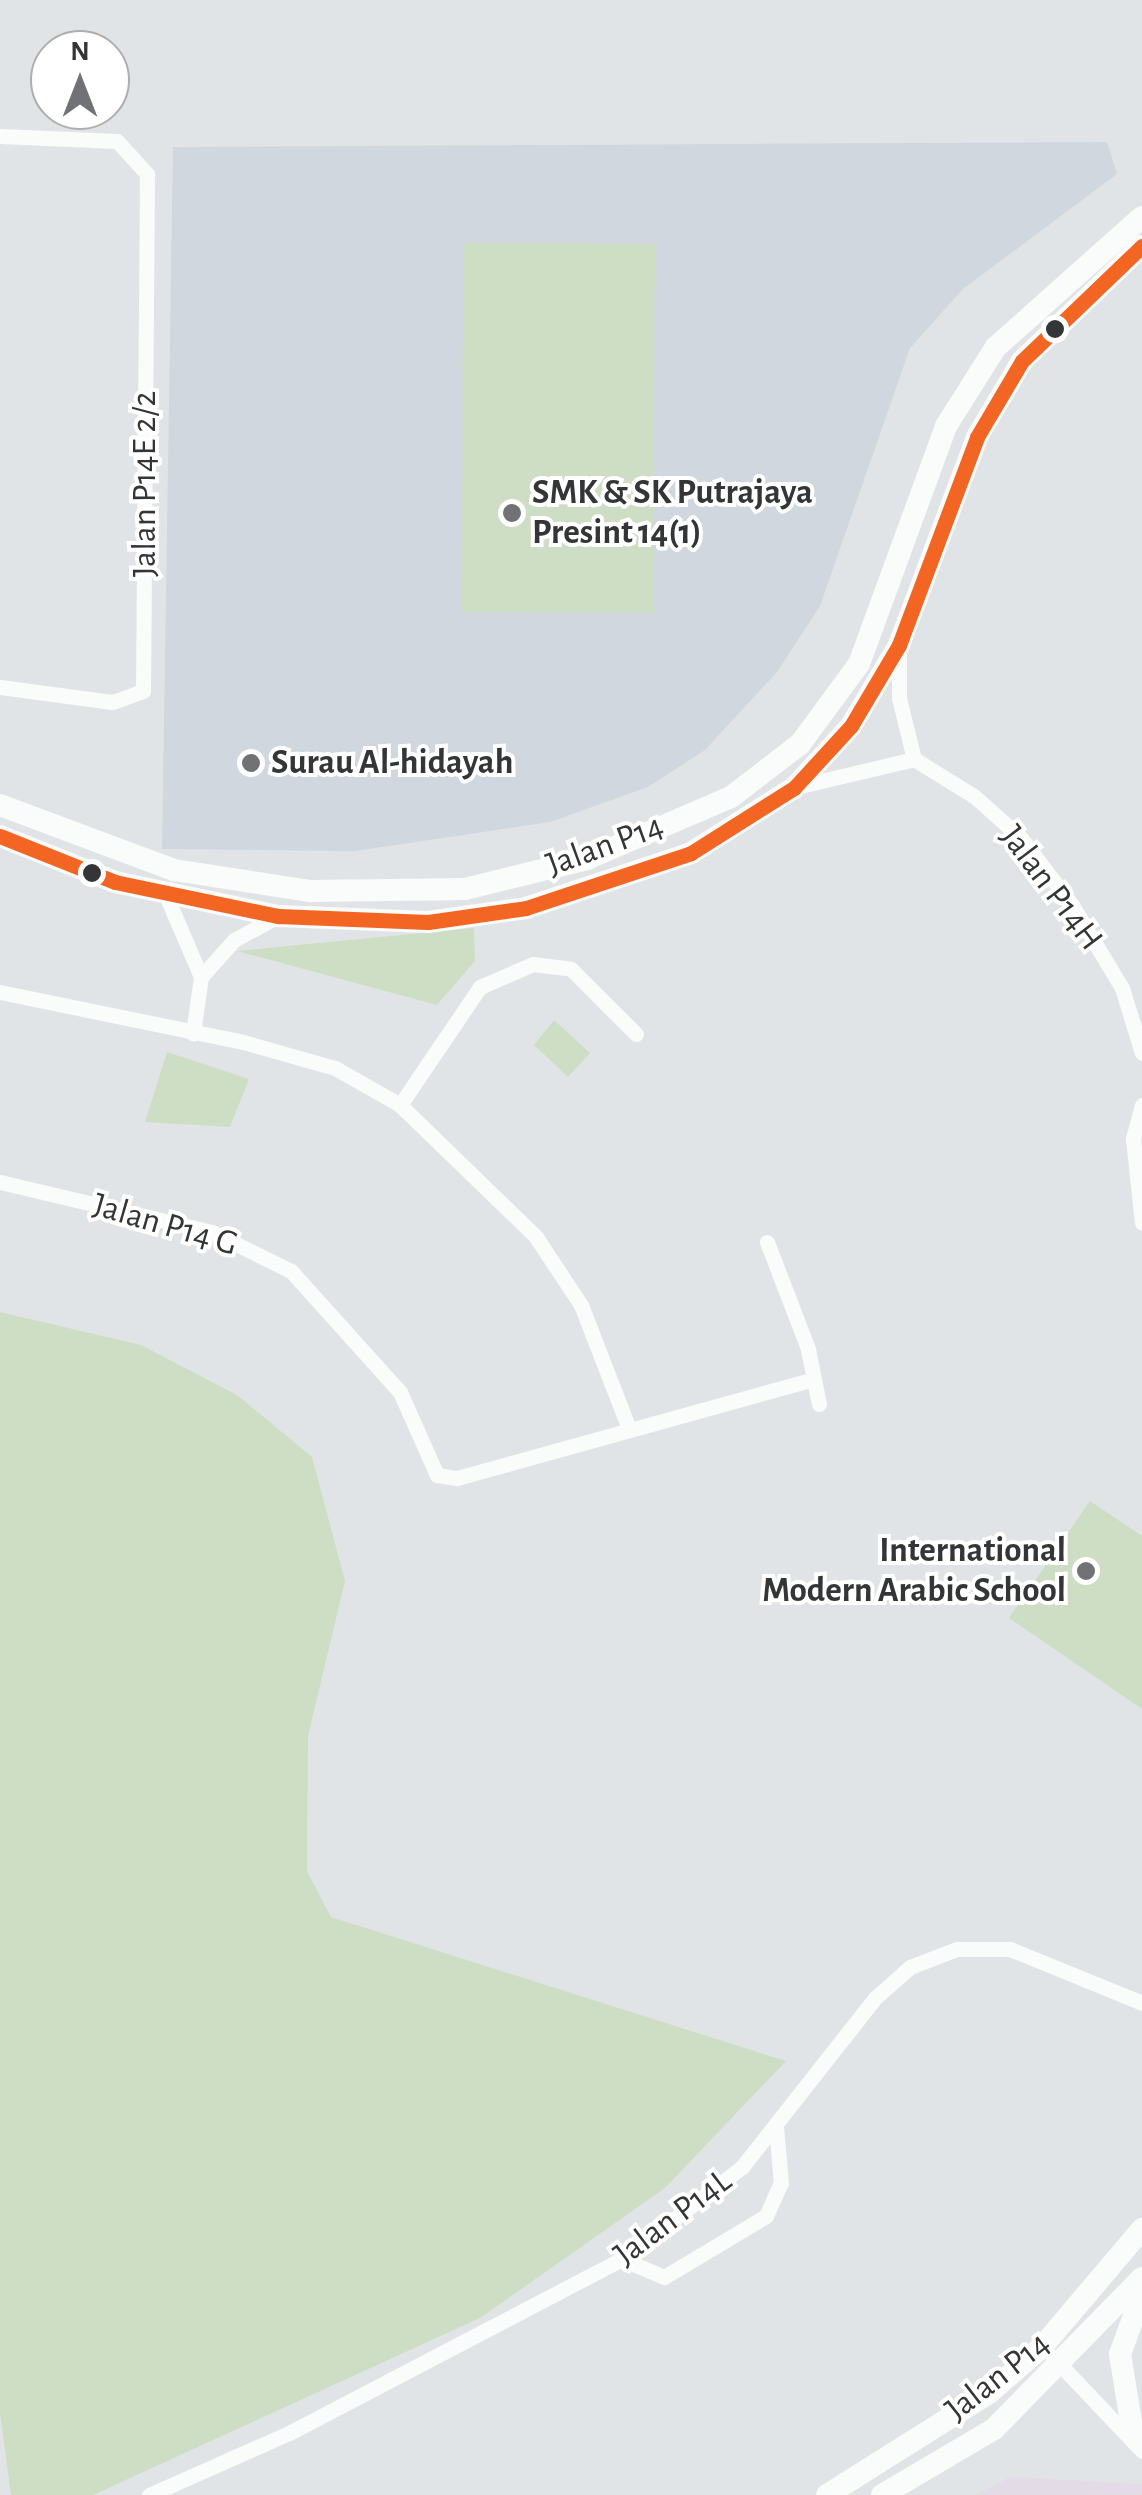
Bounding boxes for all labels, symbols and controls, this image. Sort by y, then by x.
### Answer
north arrow [30,30,130,130]
text: N [70,38,90,66]
unlabelled marker [1045,319,1065,339]
street label: Jalan P14E 2/2 [124,391,166,577]
place label: SMK & SK Putrajaya Presint 14(1) [532,472,813,554]
marker: SMK & SK Putrajaya Presint 14(1) [501,502,523,524]
place label: Surau Al-hidayah [271,742,513,784]
marker: Surau Al-hidayah [240,752,262,774]
street label: Jalan P14 [541,805,669,887]
street label: Jalan P14H [990,817,1112,959]
unlabelled marker [82,863,102,883]
street label: Jalan P14 G [88,1184,242,1266]
place label: International Modern Arabic School [762,1530,1066,1612]
marker: International Modern Arabic School [1075,1560,1097,1582]
street label: Jalan P14L [606,2160,740,2276]
street label: Jalan P14 [937,2323,1059,2431]

